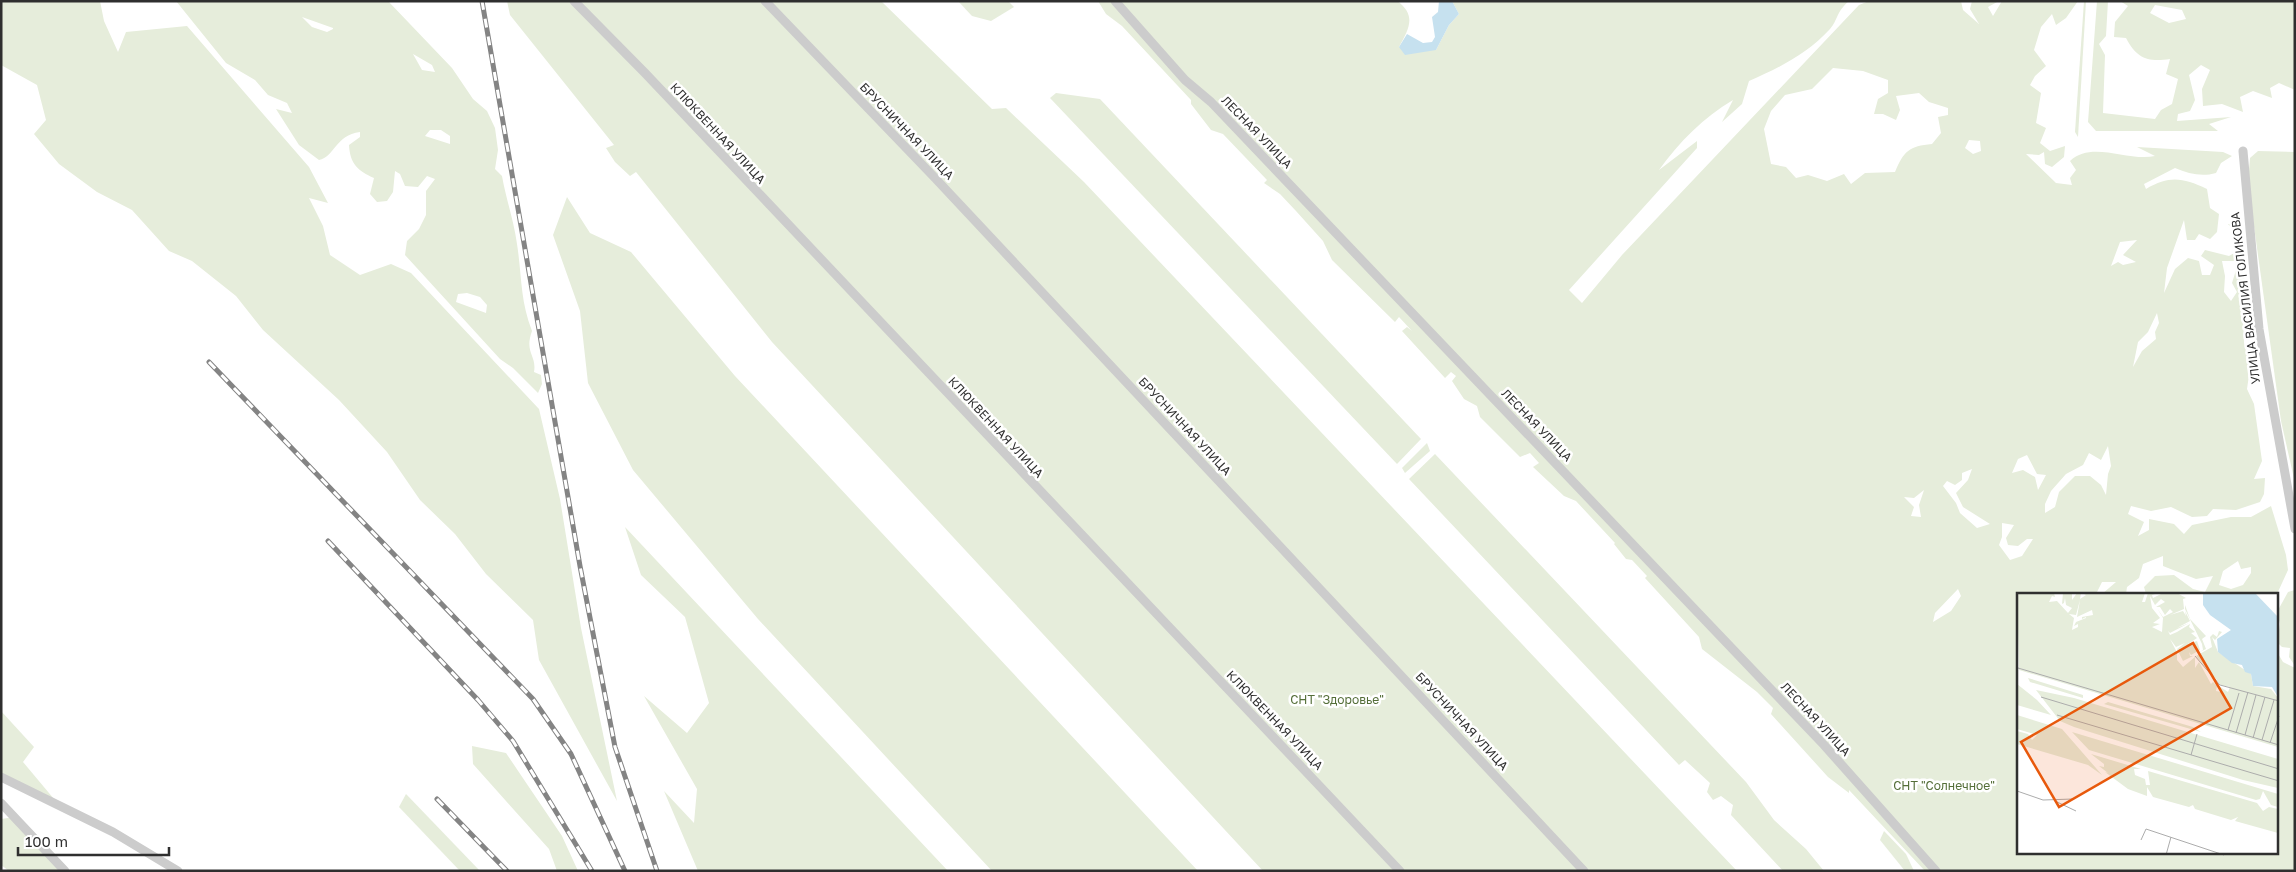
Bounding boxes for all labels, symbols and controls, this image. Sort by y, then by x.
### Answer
street label: КЛЮКВЕННАЯ УЛИЦА [667,79,769,187]
street label: БРУСНИЧНАЯ УЛИЦА [857,79,957,183]
street label: ЛЕСНАЯ УЛИЦА [1219,93,1295,171]
street label: УЛИЦА ВАСИЛИЯ ГОЛИКОВА [2227,211,2263,385]
street label: КЛЮКВЕННАЯ УЛИЦА [945,373,1047,481]
street label: БРУСНИЧНАЯ УЛИЦА [1136,374,1234,478]
street label: ЛЕСНАЯ УЛИЦА [1499,386,1575,464]
inset map [2017,593,2278,854]
street label: КЛЮКВЕННАЯ УЛИЦА [1224,667,1326,773]
street label: БРУСНИЧНАЯ УЛИЦА [1413,669,1511,773]
street label: ЛЕСНАЯ УЛИЦА [1778,679,1854,759]
park label: СНТ "Здоровье" [1290,692,1384,707]
park label: СНТ "Солнечное" [1893,778,1995,793]
scale bar [18,824,169,856]
text: 100 m [25,832,68,850]

